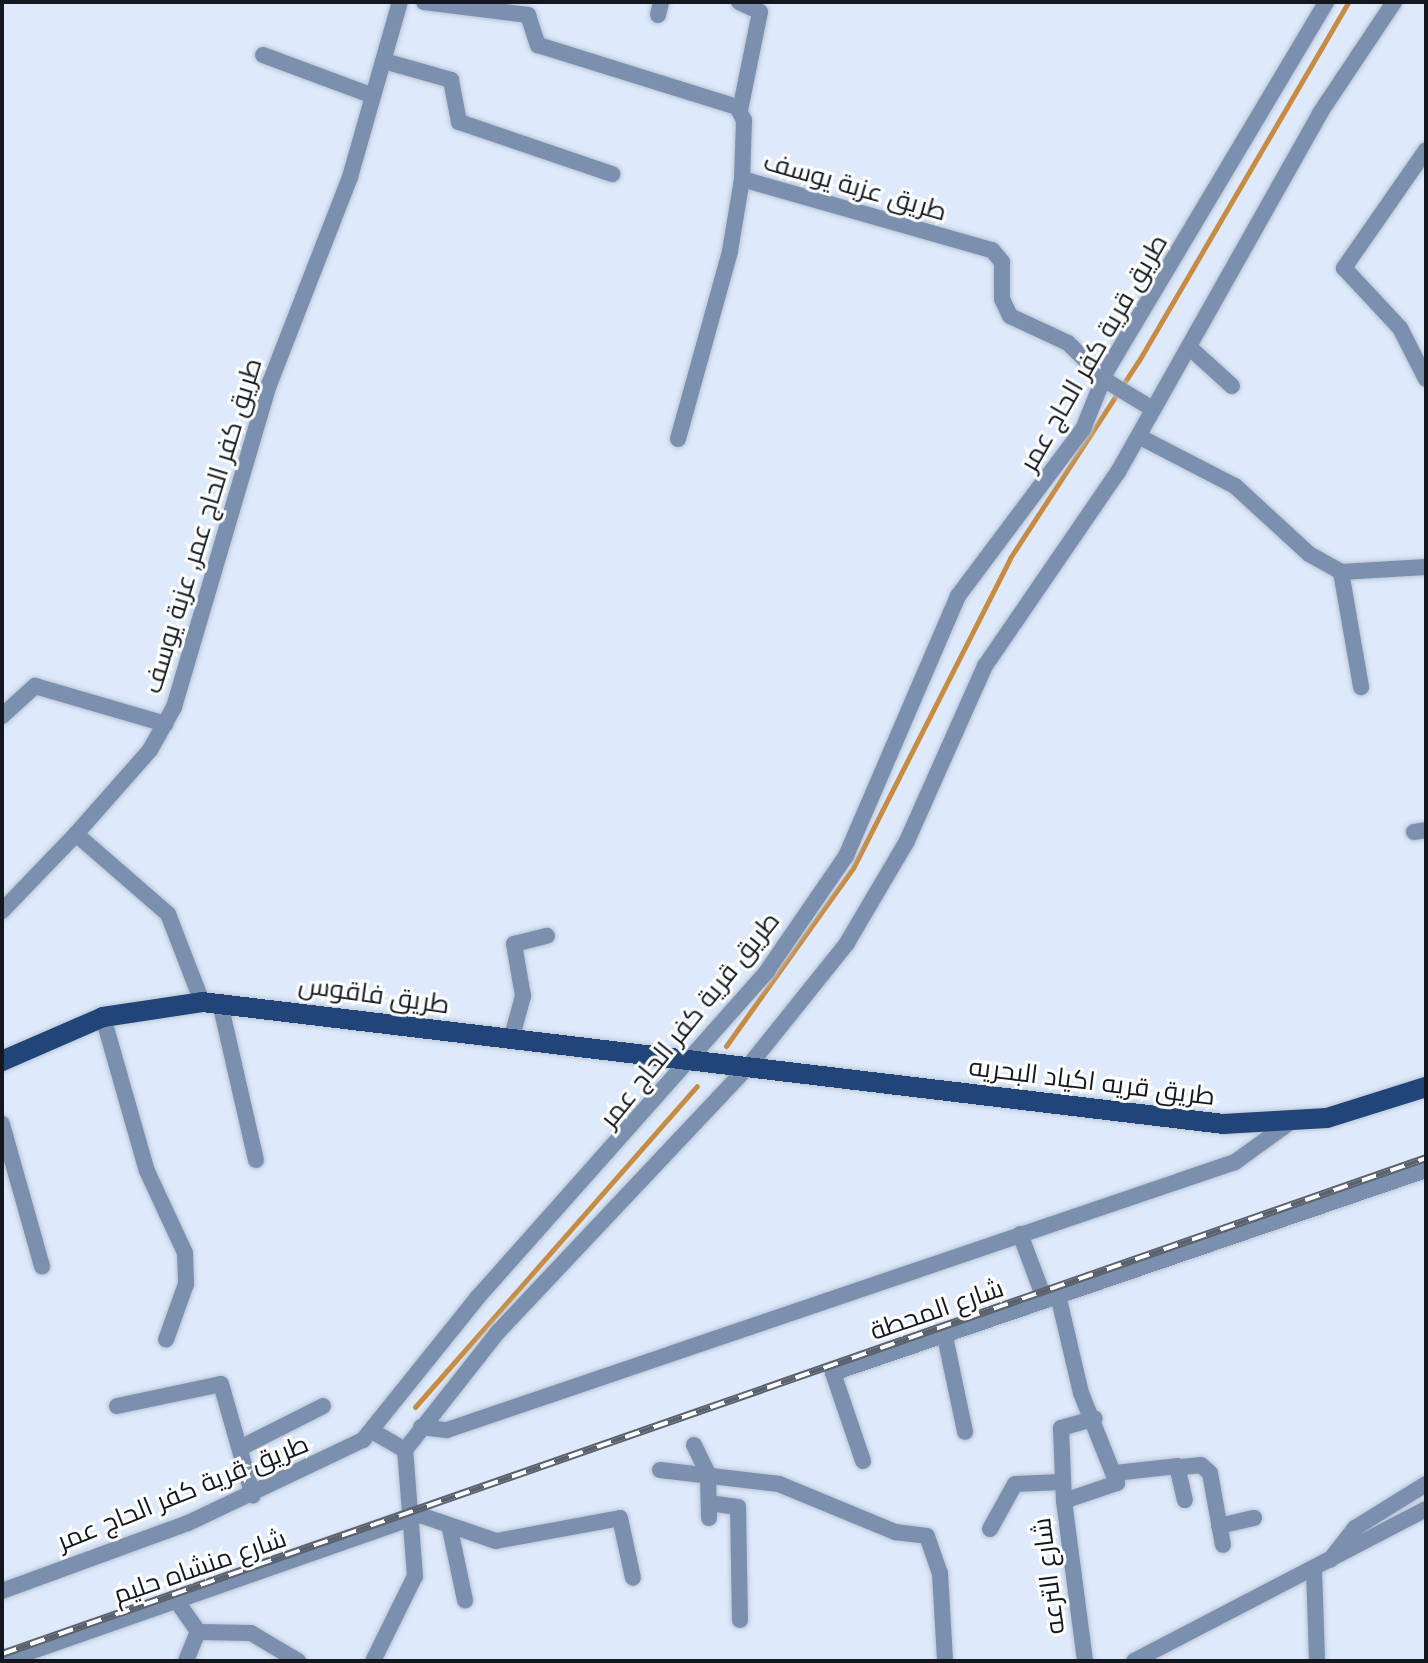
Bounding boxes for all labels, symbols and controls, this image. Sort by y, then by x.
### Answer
street label: طريق عزبة يوسف [760,146,950,228]
street label: طريق قرية كفر الحاج عمر [1013,229,1175,477]
street label: طريق كفر الحاج عمر, عزبة يوسف [137,355,269,697]
street label: طريق قرية كفر الحاج عمر [593,906,787,1134]
street label: طريق فاقوس [297,969,451,1021]
street label: طريق قريه اكياد البحريه [967,1051,1217,1113]
street label: شارع المحطة [866,1273,1008,1347]
street label: طريق قرية كفر الحاج عمر [53,1428,313,1558]
street label: شارع الترعه [1026,1516,1072,1636]
street label: شارع منشاه حليم [109,1523,291,1611]

